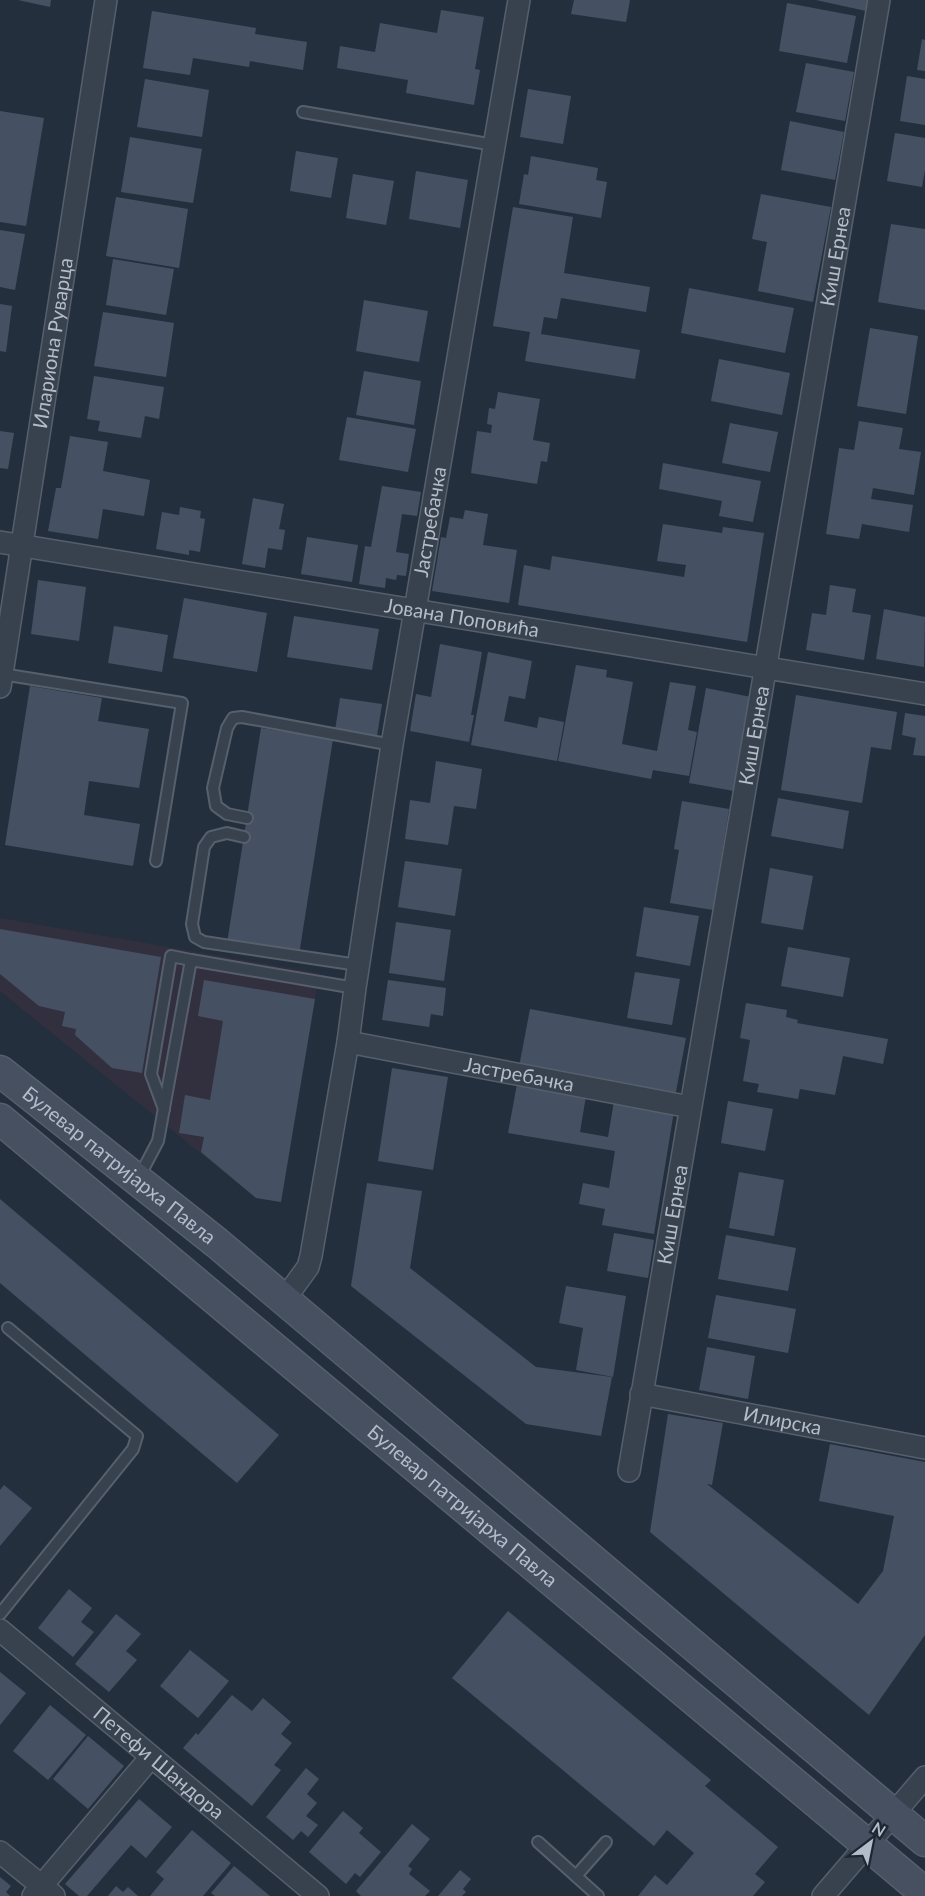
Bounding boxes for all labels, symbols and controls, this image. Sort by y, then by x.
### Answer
street label: Киш Ернеа [814,205,855,308]
street label: Илариона Руварца [27,256,77,430]
street label: Јастребачка [408,465,450,579]
street label: Јована Поповића [383,592,541,641]
street label: Киш Ернеа [733,684,773,787]
street label: Јастребачка [462,1051,576,1096]
street label: Булевар патријарха Павла [18,1081,221,1249]
street label: Киш Ернеа [651,1163,692,1266]
street label: Илирска [741,1401,824,1439]
street label: Булевар патријарха Павла [363,1419,563,1591]
street label: Петефи Шандора [89,1701,230,1824]
north arrow [841,1812,901,1872]
text: N [869,1818,889,1840]

